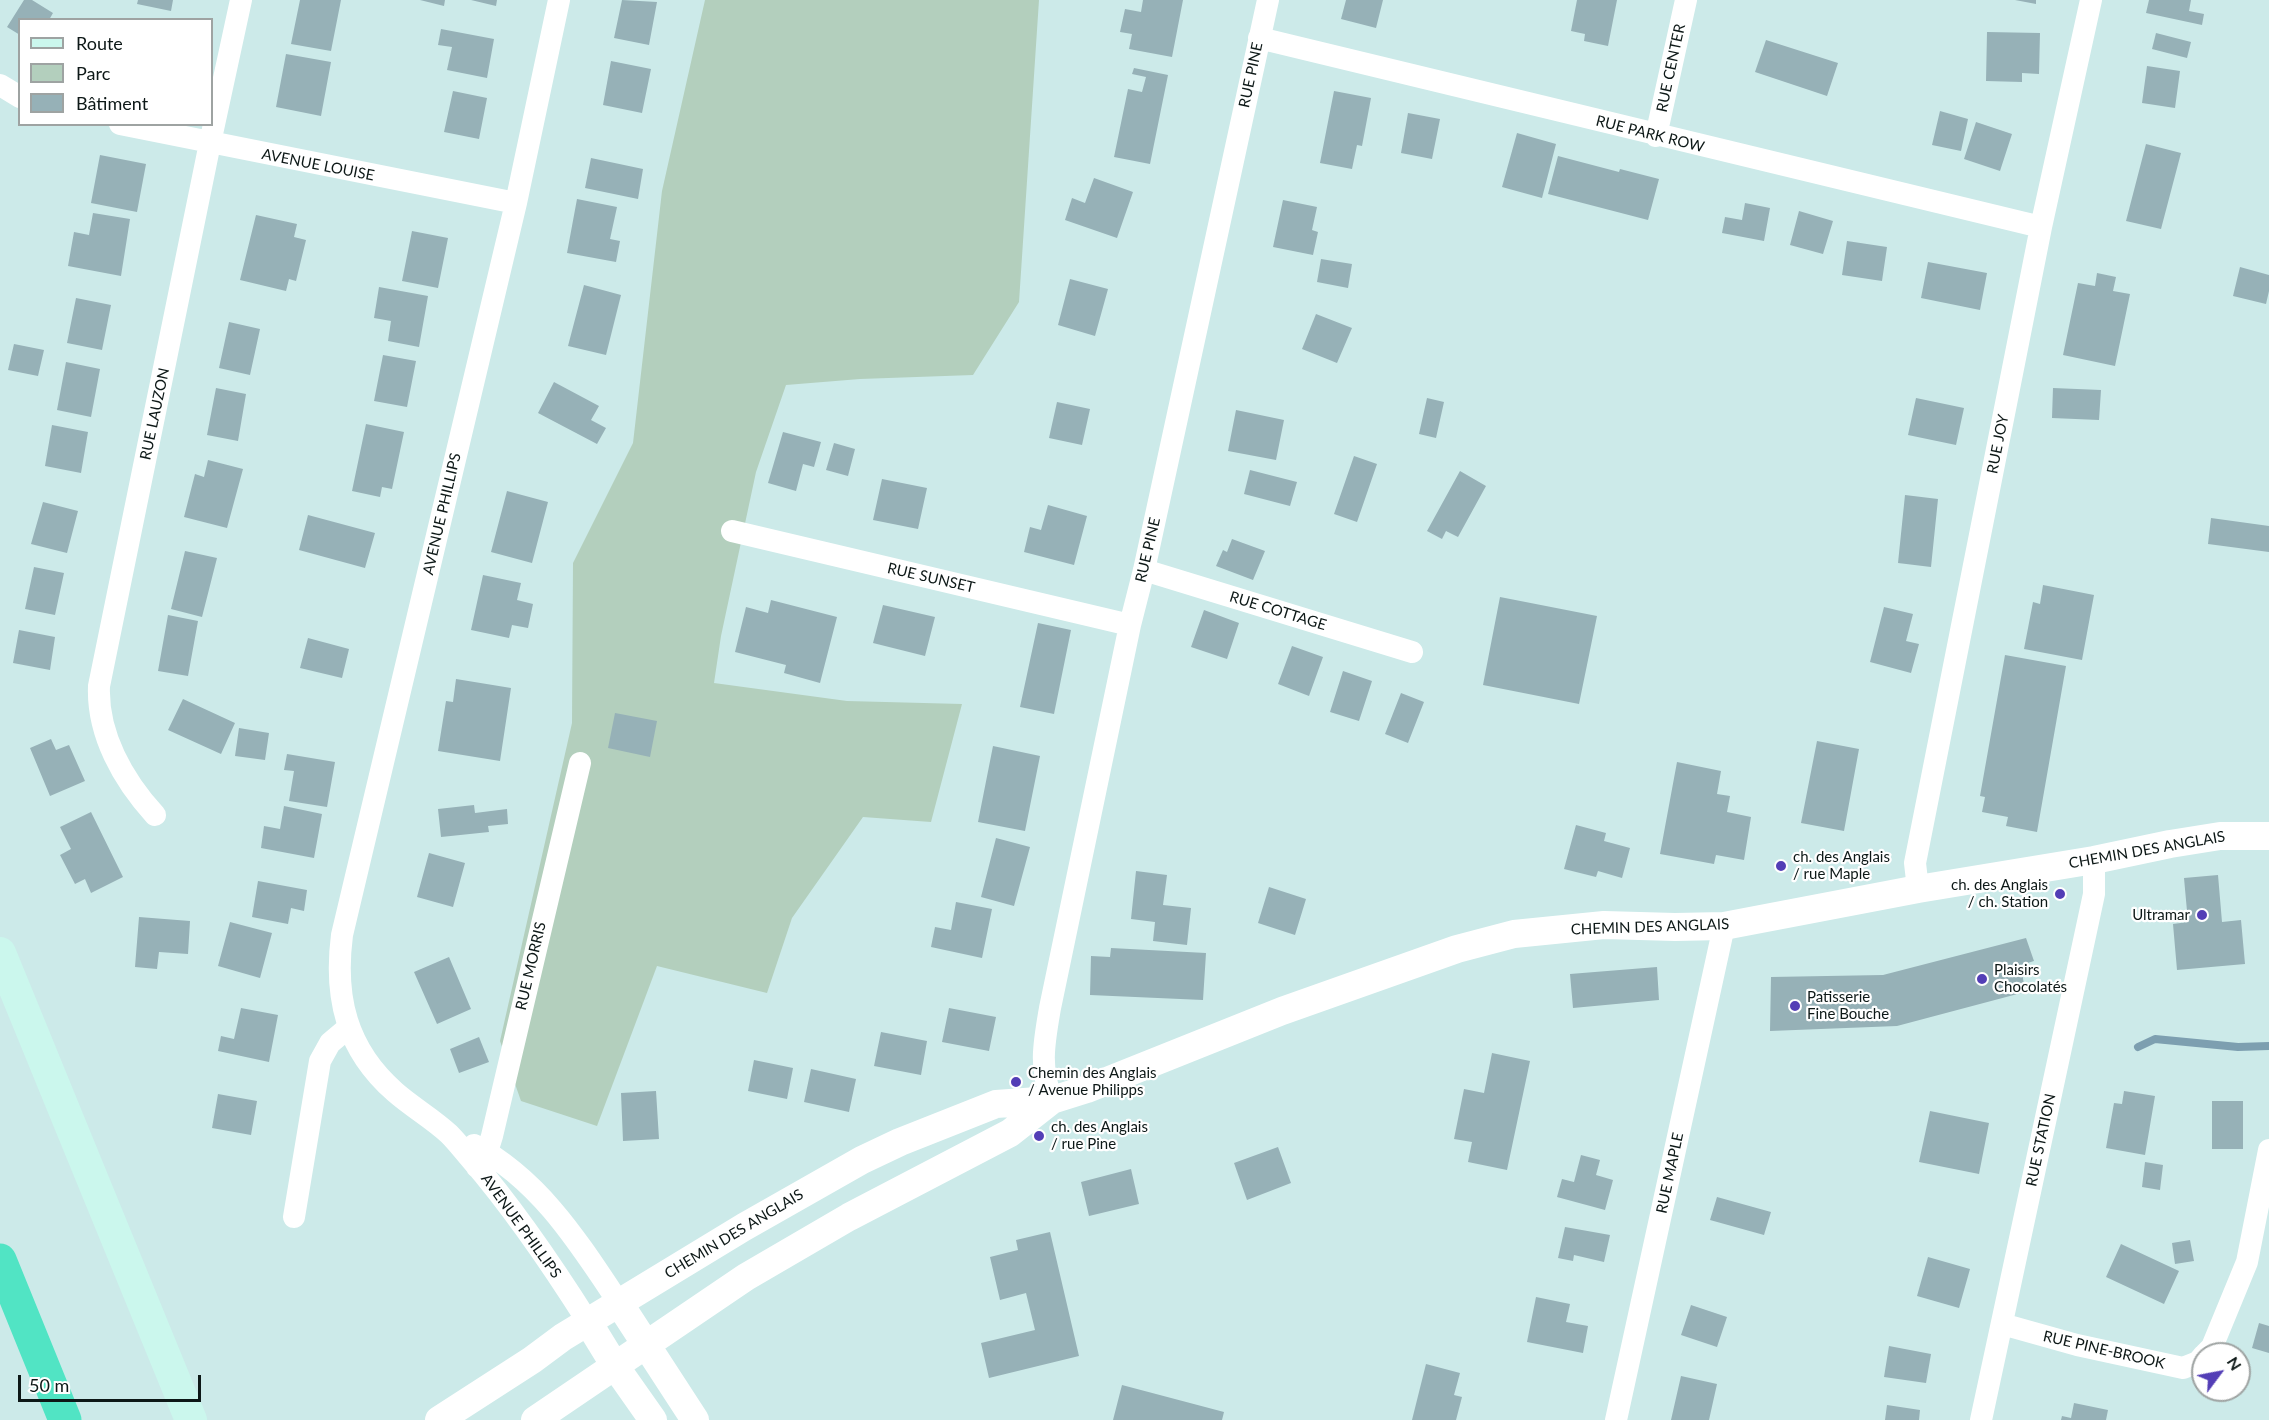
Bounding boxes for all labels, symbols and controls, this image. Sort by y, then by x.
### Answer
legend [18,18,213,126]
street label: RUE CENTER [1653,22,1689,114]
text: Route [76,32,123,54]
street label: RUE PINE [1235,41,1267,109]
text: Parc [76,62,110,84]
text: Bâtiment [76,92,148,114]
street label: RUE PARK ROW [1594,112,1706,156]
street label: AVENUE LOUISE [260,145,376,185]
street label: RUE LAUZON [136,366,174,462]
street label: RUE JOY [1983,413,2013,475]
street label: AVENUE PHILLIPS [419,451,465,577]
street label: RUE PINE [1132,516,1164,584]
street label: RUE SUNSET [886,559,976,597]
street label: RUE COTTAGE [1227,588,1329,634]
street label: CHEMIN DES ANGLAIS [2067,827,2227,873]
place label: ch. des Anglais / rue Maple [1793,848,1890,883]
marker: ch. des Anglais / rue Maple [1774,859,1788,873]
place label: ch. des Anglais / ch. Station [1951,876,2048,911]
marker: ch. des Anglais / ch. Station [2053,887,2067,901]
place label: Ultramar [2132,906,2190,924]
marker: Ultramar [2195,908,2209,922]
street label: CHEMIN DES ANGLAIS [1571,915,1729,939]
street label: RUE MORRIS [512,920,550,1012]
place label: Plaisirs Chocolatés [1994,961,2067,996]
marker: Plaisirs Chocolatés [1975,972,1989,986]
place label: Patisserie Fine Bouche [1807,988,1889,1023]
marker: Patisserie Fine Bouche [1788,999,1802,1013]
place label: Chemin des Anglais / Avenue Philipps [1028,1064,1156,1099]
marker: Chemin des Anglais / Avenue Philipps [1009,1075,1023,1089]
street label: RUE STATION [2022,1092,2060,1188]
place label: ch. des Anglais / rue Pine [1051,1118,1148,1153]
marker: ch. des Anglais / rue Pine [1032,1129,1046,1143]
street label: RUE MAPLE [1653,1131,1687,1215]
street label: AVENUE PHILLIPS [477,1170,565,1282]
street label: CHEMIN DES ANGLAIS [661,1186,807,1282]
street label: RUE PINE-BROOK [2041,1327,2167,1373]
north arrow [2191,1342,2251,1402]
text: N [2224,1353,2246,1374]
scale bar [21,1363,204,1401]
text: 50 m [29,1374,69,1396]

